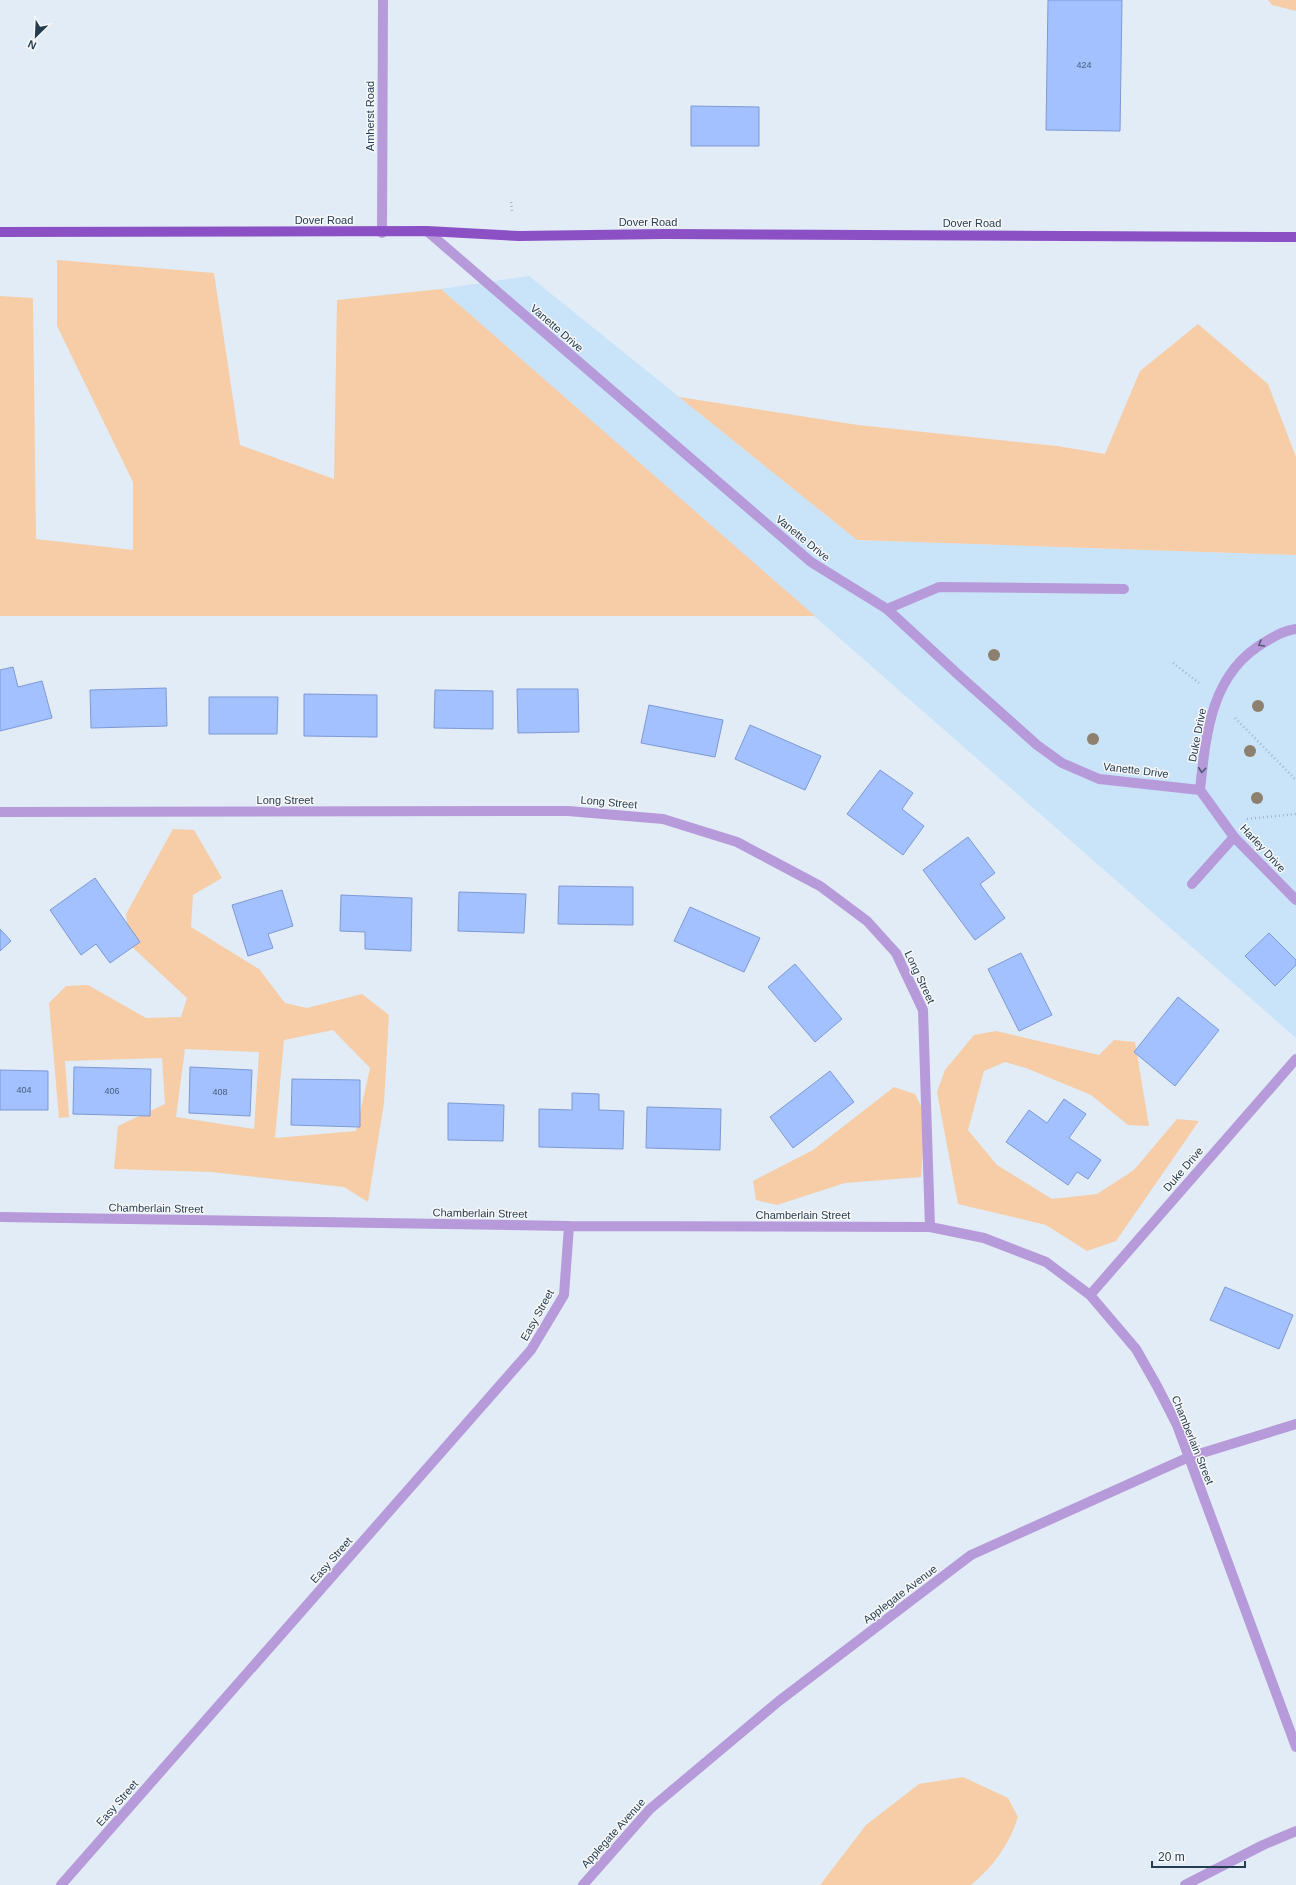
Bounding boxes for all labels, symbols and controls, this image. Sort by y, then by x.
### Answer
north arrow [16,16,56,56]
text: N [26,38,38,52]
house number: 424 [1076,60,1092,70]
street label: Amherst Road [364,81,376,151]
street label: Dover Road [295,214,353,226]
street label: Dover Road [619,216,677,228]
street label: Dover Road [943,217,1001,229]
street label: Vanette Drive [528,302,586,354]
street label: Vanette Drive [774,513,832,563]
one-way arrow [1258,640,1265,647]
street label: Duke Drive [1186,707,1208,763]
street label: Vanette Drive [1103,760,1169,780]
one-way arrow [1198,766,1207,773]
street label: Long Street [257,794,313,806]
street label: Long Street [580,794,638,810]
street label: Harley Drive [1238,822,1288,874]
street label: Long Street [903,949,937,1005]
house number: 404 [16,1085,32,1095]
house number: 406 [104,1086,120,1096]
house number: 408 [212,1087,228,1097]
street label: Duke Drive [1161,1145,1205,1193]
street label: Chamberlain Street [109,1201,203,1215]
street label: Chamberlain Street [433,1206,527,1220]
street label: Chamberlain Street [756,1209,850,1221]
street label: Easy Street [518,1287,556,1343]
street label: Chamberlain Street [1170,1394,1216,1486]
street label: Easy Street [308,1535,354,1585]
street label: Applegate Avenue [861,1562,939,1626]
street label: Easy Street [94,1778,140,1828]
street label: Applegate Avenue [579,1796,647,1870]
scale bar [1152,1843,1245,1869]
text: 20 m [1158,1850,1185,1864]

